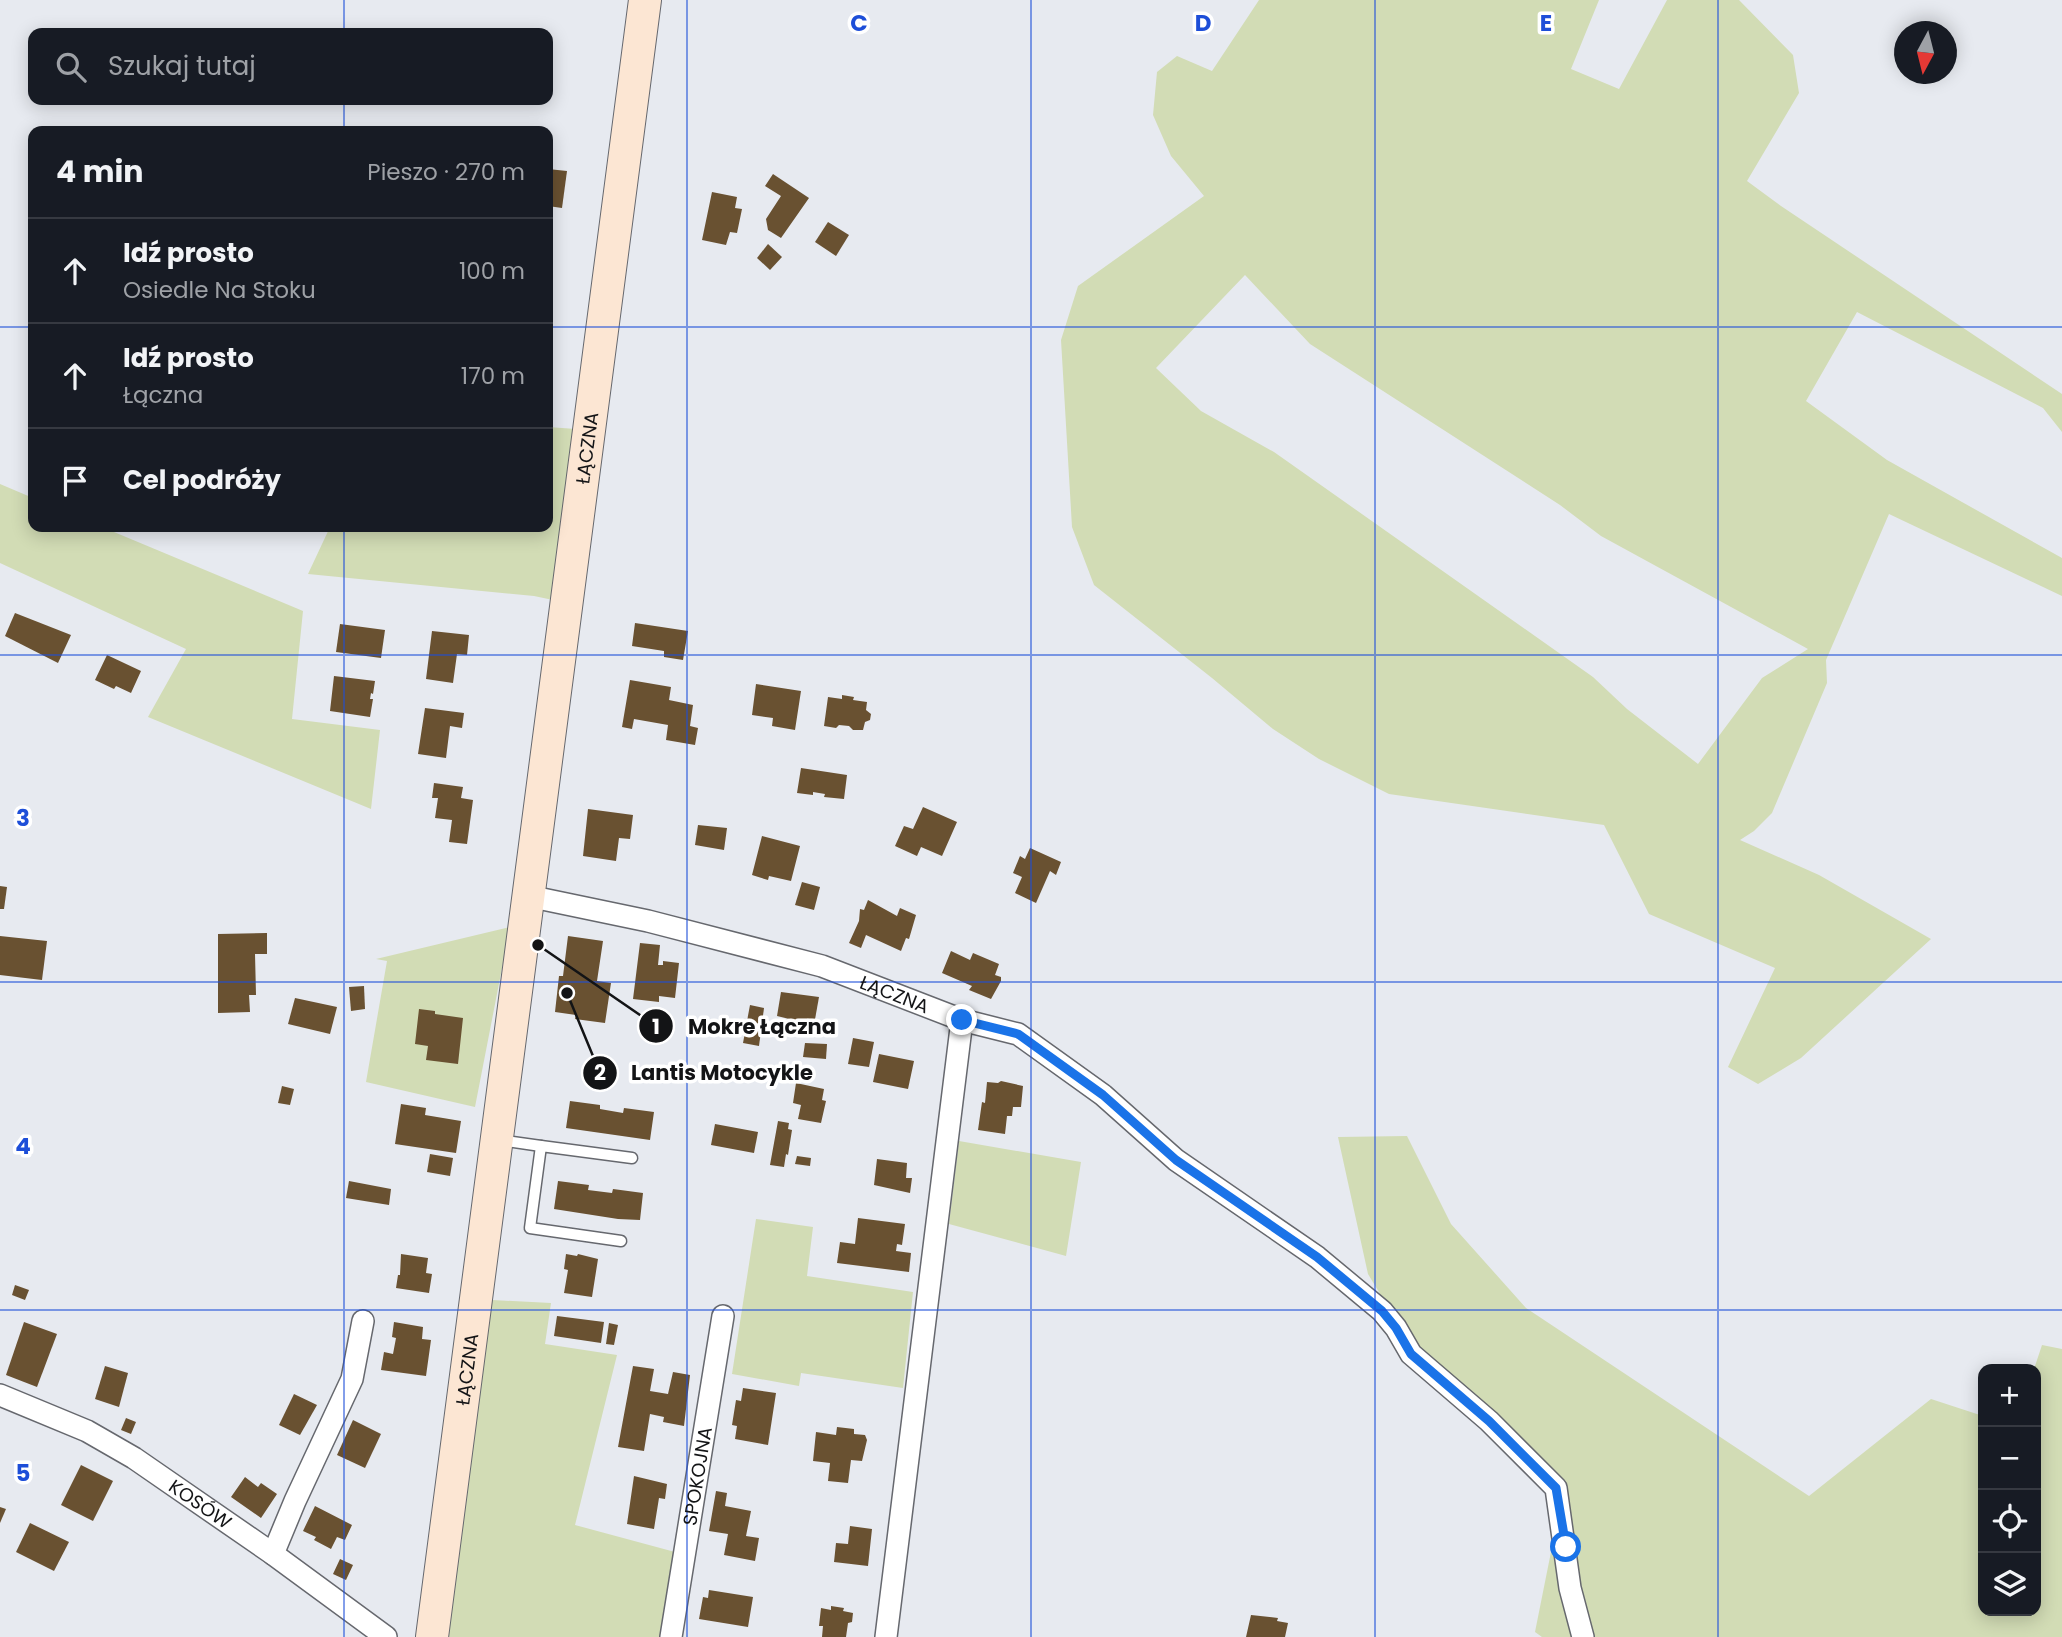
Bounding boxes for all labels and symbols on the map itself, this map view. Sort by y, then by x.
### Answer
text: C [850,7,868,39]
text: D [1195,7,1211,39]
text: E [1540,7,1552,39]
north arrow [1894,21,1957,84]
street label: ŁĄCZNA [569,410,605,486]
text: 3 [16,802,30,834]
street label: ŁĄCZNA [856,968,933,1020]
route end [946,1004,977,1035]
callout: Mokre Łączna [639,1005,850,1047]
text: 1 [652,1012,660,1041]
text: Mokre Łączna [688,1012,836,1041]
callout: Lantis Motocykle [582,1052,827,1094]
text: 2 [594,1058,606,1087]
text: Lantis Motocykle [631,1058,813,1087]
text: 4 [15,1130,31,1162]
street label: ŁĄCZNA [449,1332,485,1407]
street label: SPOKOJNA [676,1425,718,1527]
text: 5 [16,1457,30,1489]
street label: KOSÓW [163,1473,238,1535]
route start [1550,1531,1581,1562]

